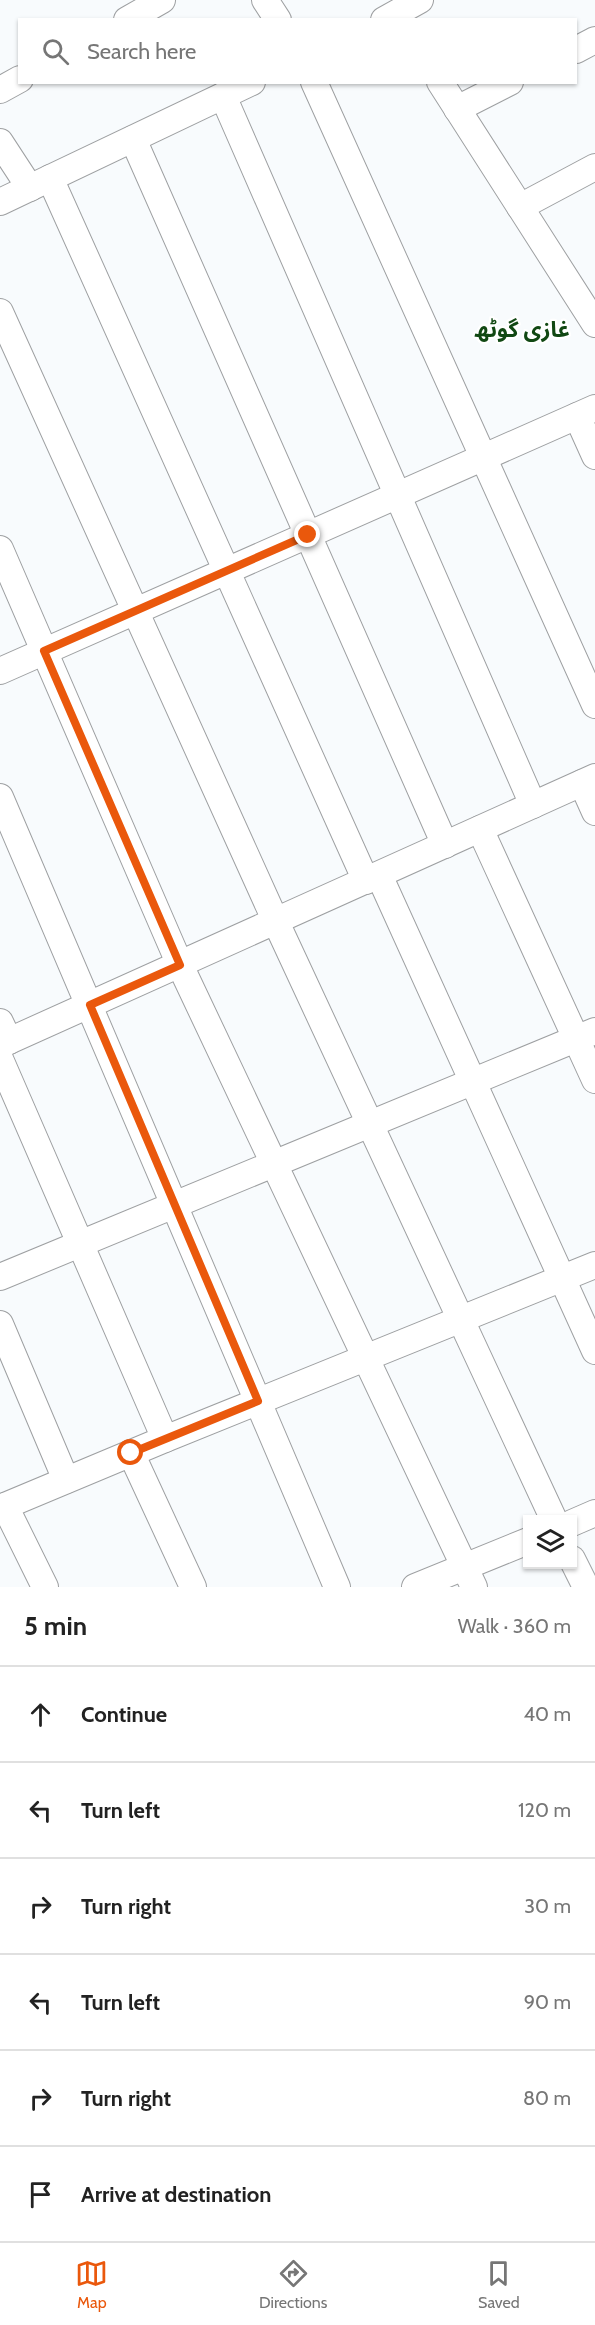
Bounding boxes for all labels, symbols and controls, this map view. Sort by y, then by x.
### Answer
search box [18,18,577,84]
icon: search [39,35,72,68]
text: Search here [87,38,196,65]
district label: غازی گوٹھ [474,316,570,343]
route end [294,521,320,547]
route start [117,1439,143,1465]
map controls [523,1515,577,1569]
button: layers [523,1515,577,1569]
text: 5 min [24,1610,87,1642]
text: Walk · 360 m [458,1614,571,1638]
icon: ahead [24,1698,57,1731]
text: Continue [81,1701,167,1728]
text: 40 m [523,1702,571,1726]
icon: left [24,1794,57,1827]
text: Turn left [81,1797,160,1824]
text: 120 m [518,1798,571,1822]
icon: right [24,1890,57,1923]
text: Turn right [81,1893,171,1920]
text: 30 m [524,1894,571,1918]
icon: left [24,1986,57,2019]
text: Turn left [81,1989,160,2016]
text: 90 m [524,1990,571,2014]
icon: right [24,2082,57,2115]
text: Turn right [81,2085,171,2112]
text: 80 m [523,2086,571,2110]
icon: arrive [24,2178,57,2211]
text: Arrive at destination [81,2181,271,2208]
tab: Map [75,2257,108,2312]
tab: Directions [259,2257,327,2312]
tab: Saved [478,2257,520,2312]

